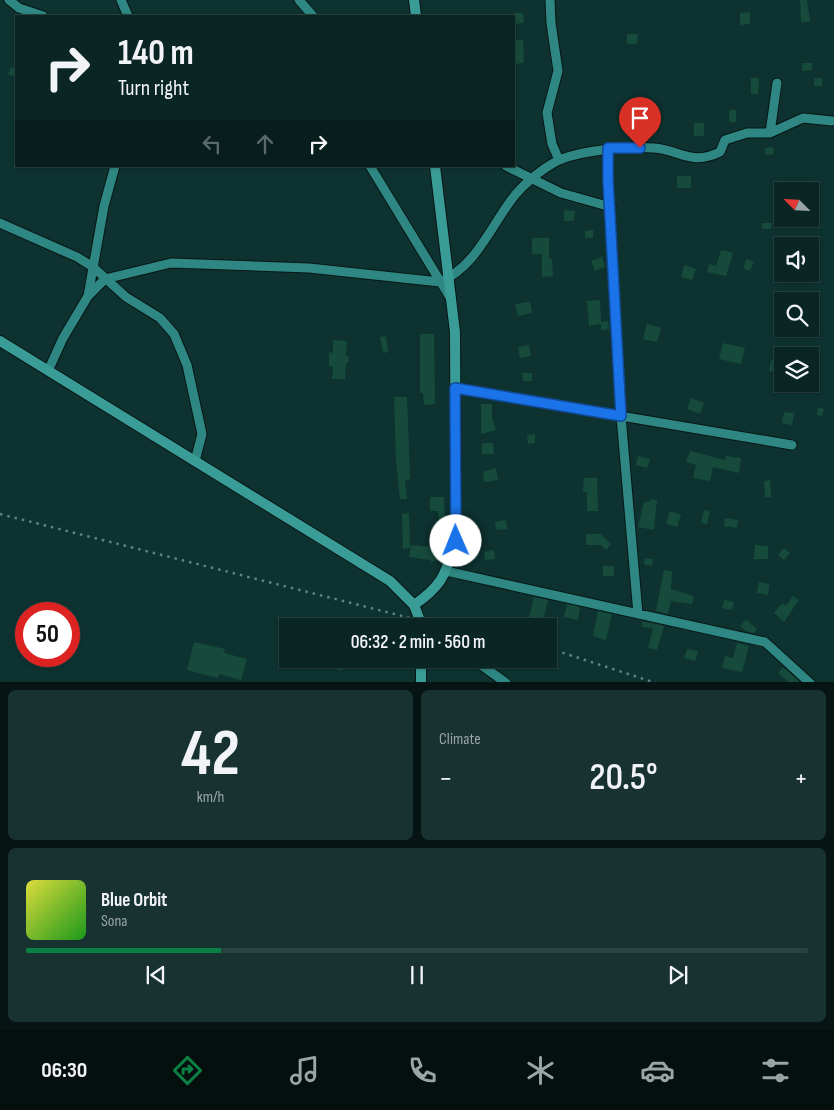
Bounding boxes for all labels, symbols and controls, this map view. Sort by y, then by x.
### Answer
text: 140 m [118,32,194,75]
icon: right [35,35,100,100]
text: Turn right [118,75,189,102]
pin [619,97,661,148]
icon: arrive [626,104,654,132]
icon: left [198,130,226,158]
icon: ahead [251,130,279,158]
icon: right [304,130,332,158]
north arrow [774,182,819,228]
map controls [774,182,819,392]
button: sound [774,237,819,282]
button: search [774,292,819,337]
button: layers [774,347,819,392]
position arrow [429,514,481,566]
speed limit sign: 50 [15,602,80,667]
text: 06:32 · 2 min · 560 m [351,631,485,654]
text: 42 [181,716,240,794]
text: Climate [439,730,481,749]
text: 20.5° [589,755,658,800]
text: − [439,762,453,795]
text: + [794,762,808,795]
text: km/h [197,788,224,807]
text: Blue Orbit [101,889,167,912]
text: Sona [101,912,128,931]
icon: previous [142,961,170,989]
icon: pause [403,961,431,989]
icon: next [664,961,692,989]
icon: directions [170,1053,205,1088]
icon: music [287,1053,322,1088]
icon: phone [405,1053,440,1088]
icon: climate [523,1053,558,1088]
icon: car [640,1053,675,1088]
icon: filters [758,1053,793,1088]
text: 06:30 [41,1057,87,1084]

